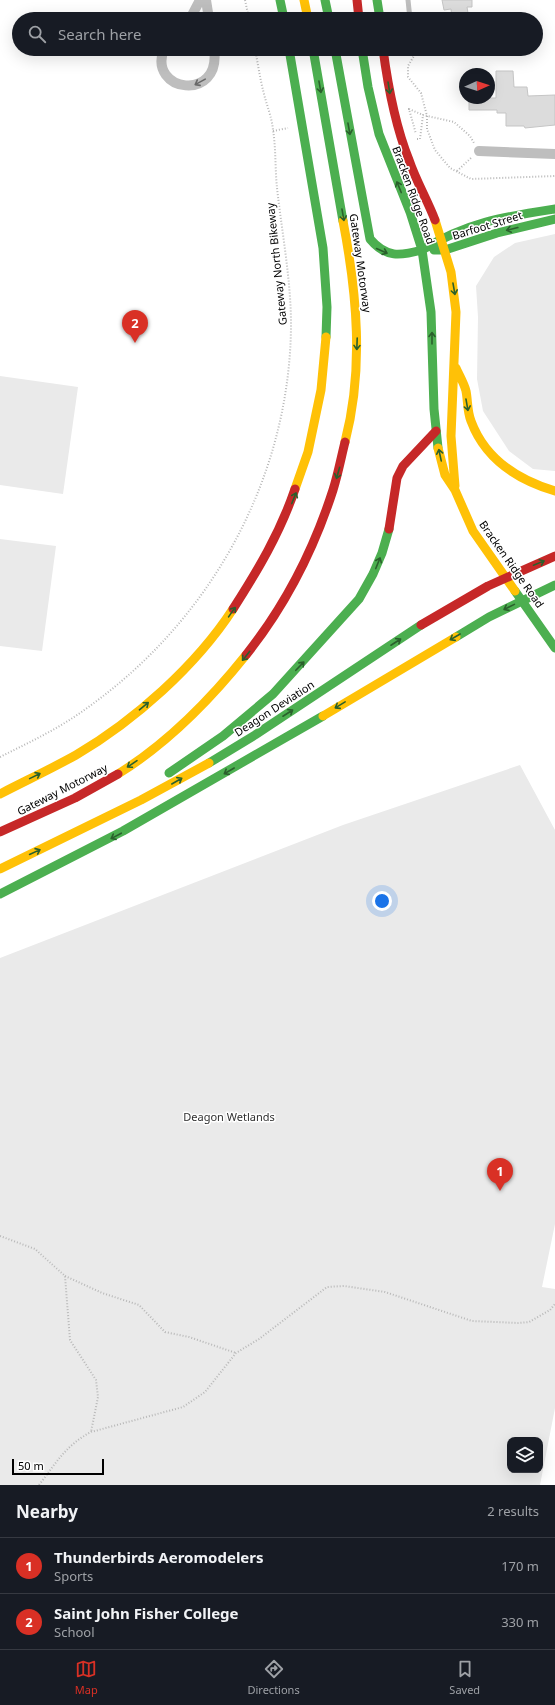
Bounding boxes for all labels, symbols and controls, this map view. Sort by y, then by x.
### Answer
search box [12,12,543,56]
icon: search [26,23,48,45]
text: Search here [58,24,141,44]
north arrow [459,68,495,104]
one-way arrow [194,79,206,86]
one-way arrow [316,81,324,94]
one-way arrow [385,81,393,94]
one-way arrow [345,122,353,135]
street label: Bracken Ridge Road [389,144,439,246]
one-way arrow [395,182,403,194]
street label: Gateway North Bikeway [262,202,290,326]
street label: Barfoot Street [450,207,524,243]
one-way arrow [339,208,347,221]
street label: Gateway Motorway [347,213,375,314]
one-way arrow [506,226,519,234]
one-way arrow [376,248,388,255]
one-way arrow [450,282,458,295]
pin: 2 [122,310,148,343]
one-way arrow [428,332,436,345]
one-way arrow [353,337,361,350]
one-way arrow [464,398,472,411]
one-way arrow [435,448,443,461]
one-way arrow [334,466,341,479]
one-way arrow [290,492,298,504]
street label: Bracken Ridge Road [476,517,548,611]
one-way arrow [375,557,382,569]
one-way arrow [532,558,544,566]
one-way arrow [504,604,516,611]
one-way arrow [228,606,237,617]
one-way arrow [449,633,461,641]
one-way arrow [390,638,401,646]
one-way arrow [242,651,250,662]
one-way arrow [295,661,305,671]
street label: Deagon Deviation [231,677,317,739]
one-way arrow [335,701,346,709]
one-way arrow [139,702,149,711]
one-way arrow [282,709,294,717]
street label: Gateway Motorway [14,760,110,818]
one-way arrow [127,760,138,768]
one-way arrow [223,768,235,776]
one-way arrow [29,772,41,780]
one-way arrow [171,777,183,785]
one-way arrow [110,832,122,840]
one-way arrow [29,848,41,855]
your location [372,891,392,911]
park label: Deagon Wetlands [183,1109,275,1124]
pin: 1 [487,1158,513,1191]
map controls [507,1437,543,1473]
button: layers [507,1437,543,1473]
scale bar [12,1457,104,1476]
text: 50 m [18,1458,44,1473]
text: Nearby [16,1500,78,1523]
text: 2 results [487,1502,539,1520]
text: Thunderbirds Aeromodelers [54,1547,264,1567]
text: 1 [25,1557,33,1575]
text: 170 m [501,1557,539,1575]
text: Sports [54,1567,93,1585]
text: Saint John Fisher College [54,1603,239,1623]
text: 2 [25,1613,33,1631]
text: 330 m [501,1613,539,1631]
text: School [54,1623,95,1641]
tab: Map [75,1658,98,1697]
tab: Directions [247,1658,300,1697]
tab: Saved [449,1658,480,1697]

